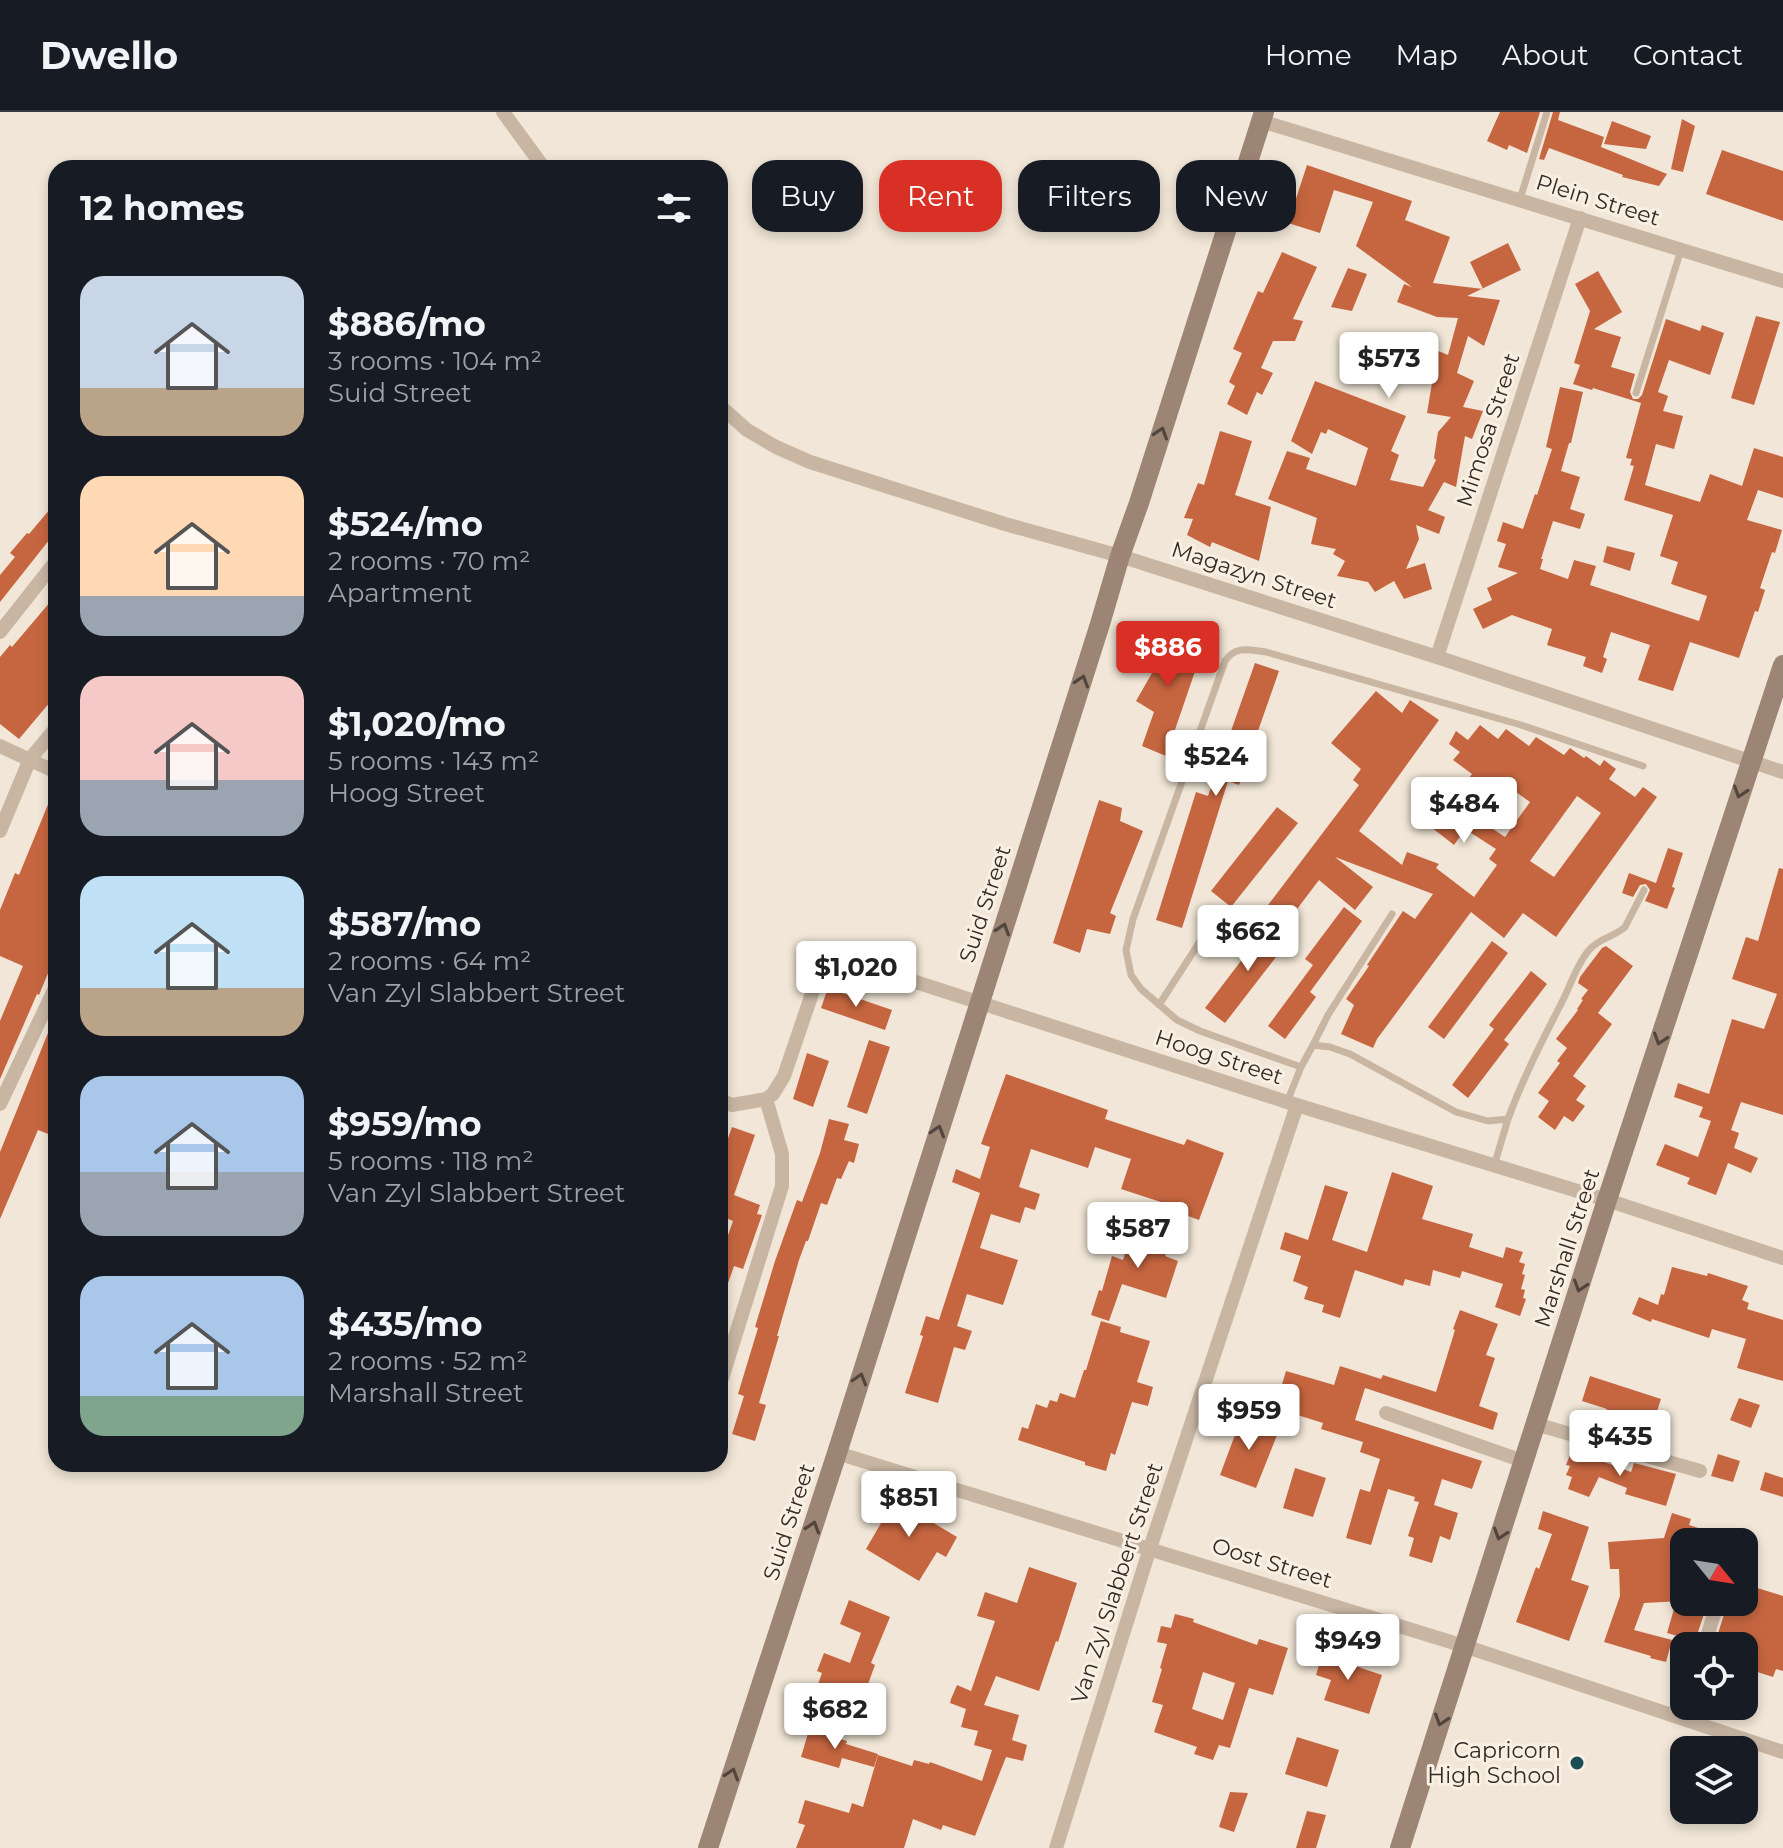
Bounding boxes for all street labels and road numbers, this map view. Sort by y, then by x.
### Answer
street label: Plein Street [1533,168,1663,232]
street label: Mimosa Street [1450,350,1526,510]
street label: Magazyn Street [1168,536,1340,614]
street label: Suid Street [953,842,1017,966]
street label: Hoog Street [1152,1024,1286,1090]
street label: Marshall Street [1529,1165,1605,1331]
street label: Van Zyl Slabbert Street [1065,1459,1169,1707]
street label: Suid Street [757,1460,821,1584]
street label: Oost Street [1209,1532,1335,1594]

